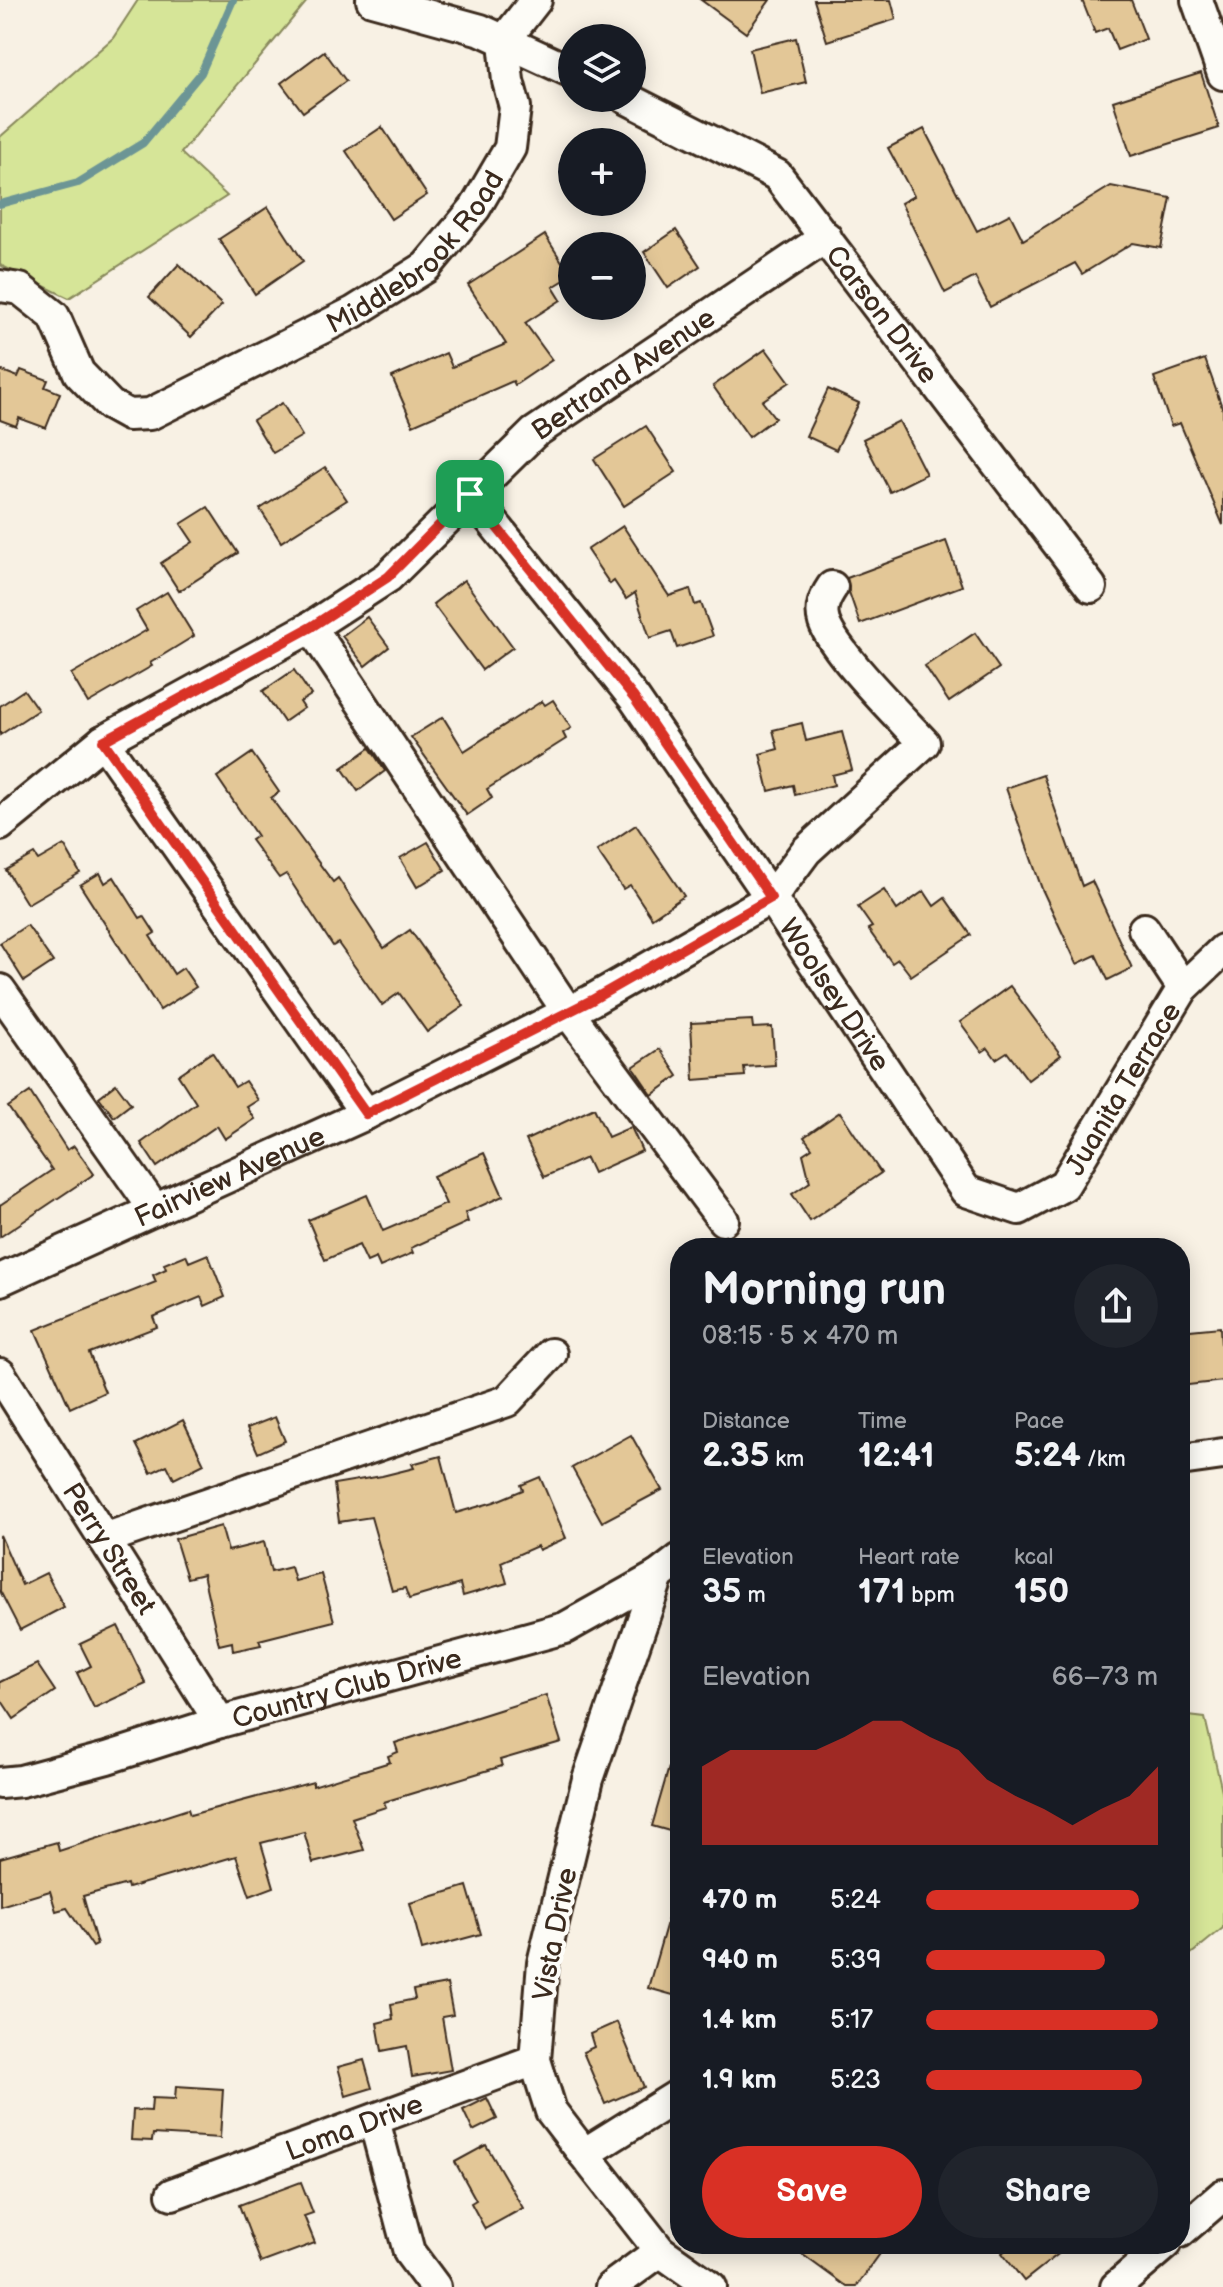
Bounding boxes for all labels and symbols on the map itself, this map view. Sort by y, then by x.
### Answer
street label: Middlebrook Road [321,165,511,341]
street label: Carson Drive [818,239,945,390]
street label: Bertrand Avenue [526,301,722,448]
pin [436,460,504,528]
street label: Woolsey Drive [771,913,897,1078]
street label: Juanita Terrace [1059,997,1189,1182]
street label: Fairview Avenue [130,1120,330,1235]
street label: Perry Street [55,1477,163,1621]
street label: Country Club Drive [229,1642,465,1736]
street label: Vista Drive [526,1865,585,2004]
street label: Loma Drive [281,2088,428,2169]

